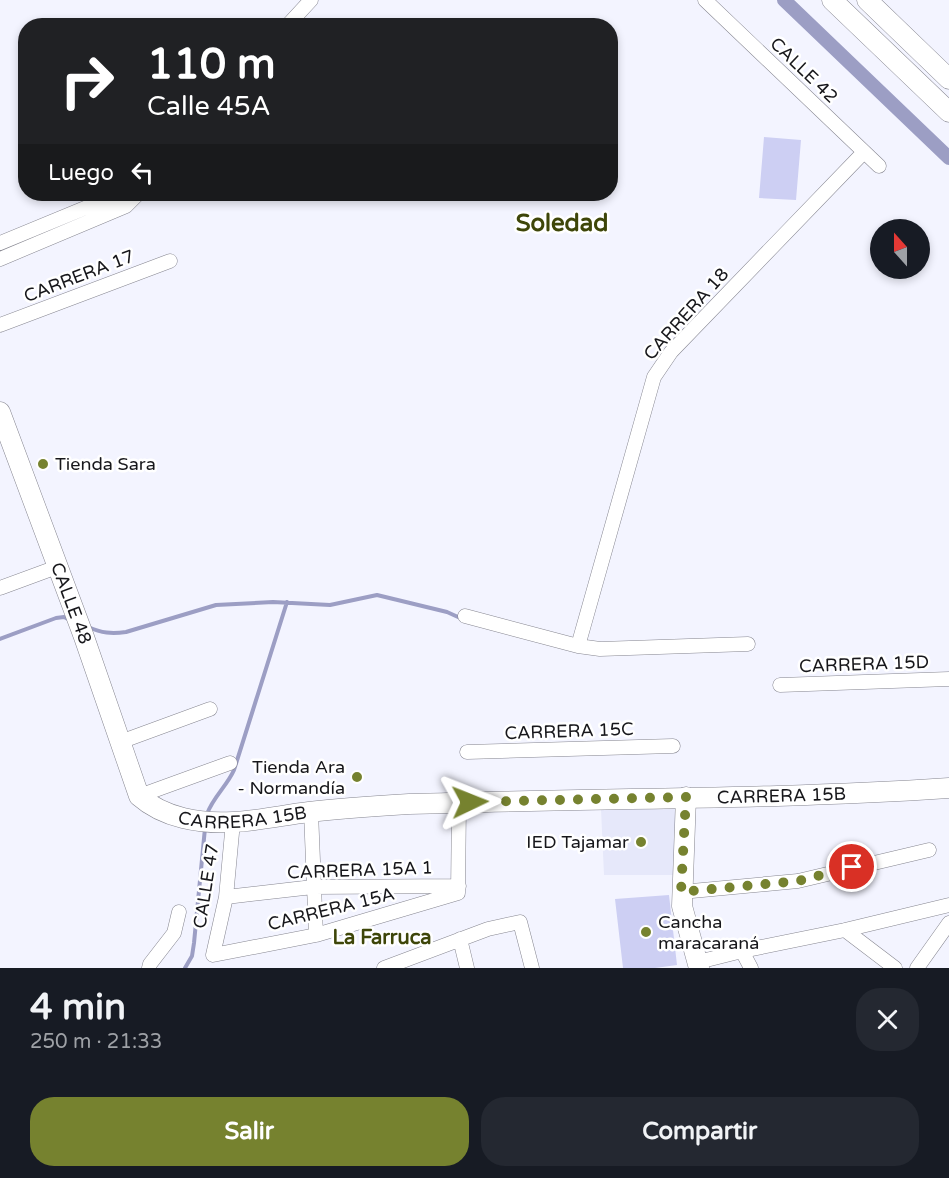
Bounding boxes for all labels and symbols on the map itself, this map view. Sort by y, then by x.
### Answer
street label: CALLE 42 [766,32,842,108]
district label: Soledad [516,209,608,238]
north arrow [870,219,930,279]
street label: CARRERA 17 [21,245,137,307]
street label: CARRERA 18 [639,263,733,365]
place label: Tienda Sara [55,453,156,475]
marker: Tienda Sara [36,457,50,471]
street label: CALLE 48 [46,559,97,647]
street label: CARRERA 15D [799,651,929,677]
street label: CARRERA 15C [504,718,634,744]
place label: Tienda Ara - Normandía [237,756,345,799]
marker: Tienda Ara - Normandía [350,770,364,784]
position arrow [438,770,502,834]
street label: CARRERA 15B [717,783,846,808]
street label: CARRERA 15B [176,801,308,833]
place label: IED Tajamar [526,831,629,853]
marker: IED Tajamar [634,835,648,849]
pin [826,841,877,892]
street label: CALLE 47 [188,842,224,930]
street label: CARRERA 15A 1 [287,856,433,884]
street label: CARRERA 15A [265,883,397,935]
place label: Cancha maracaraná [658,911,759,954]
marker: Cancha maracaraná [639,925,653,939]
district label: La Farruca [332,926,432,950]

